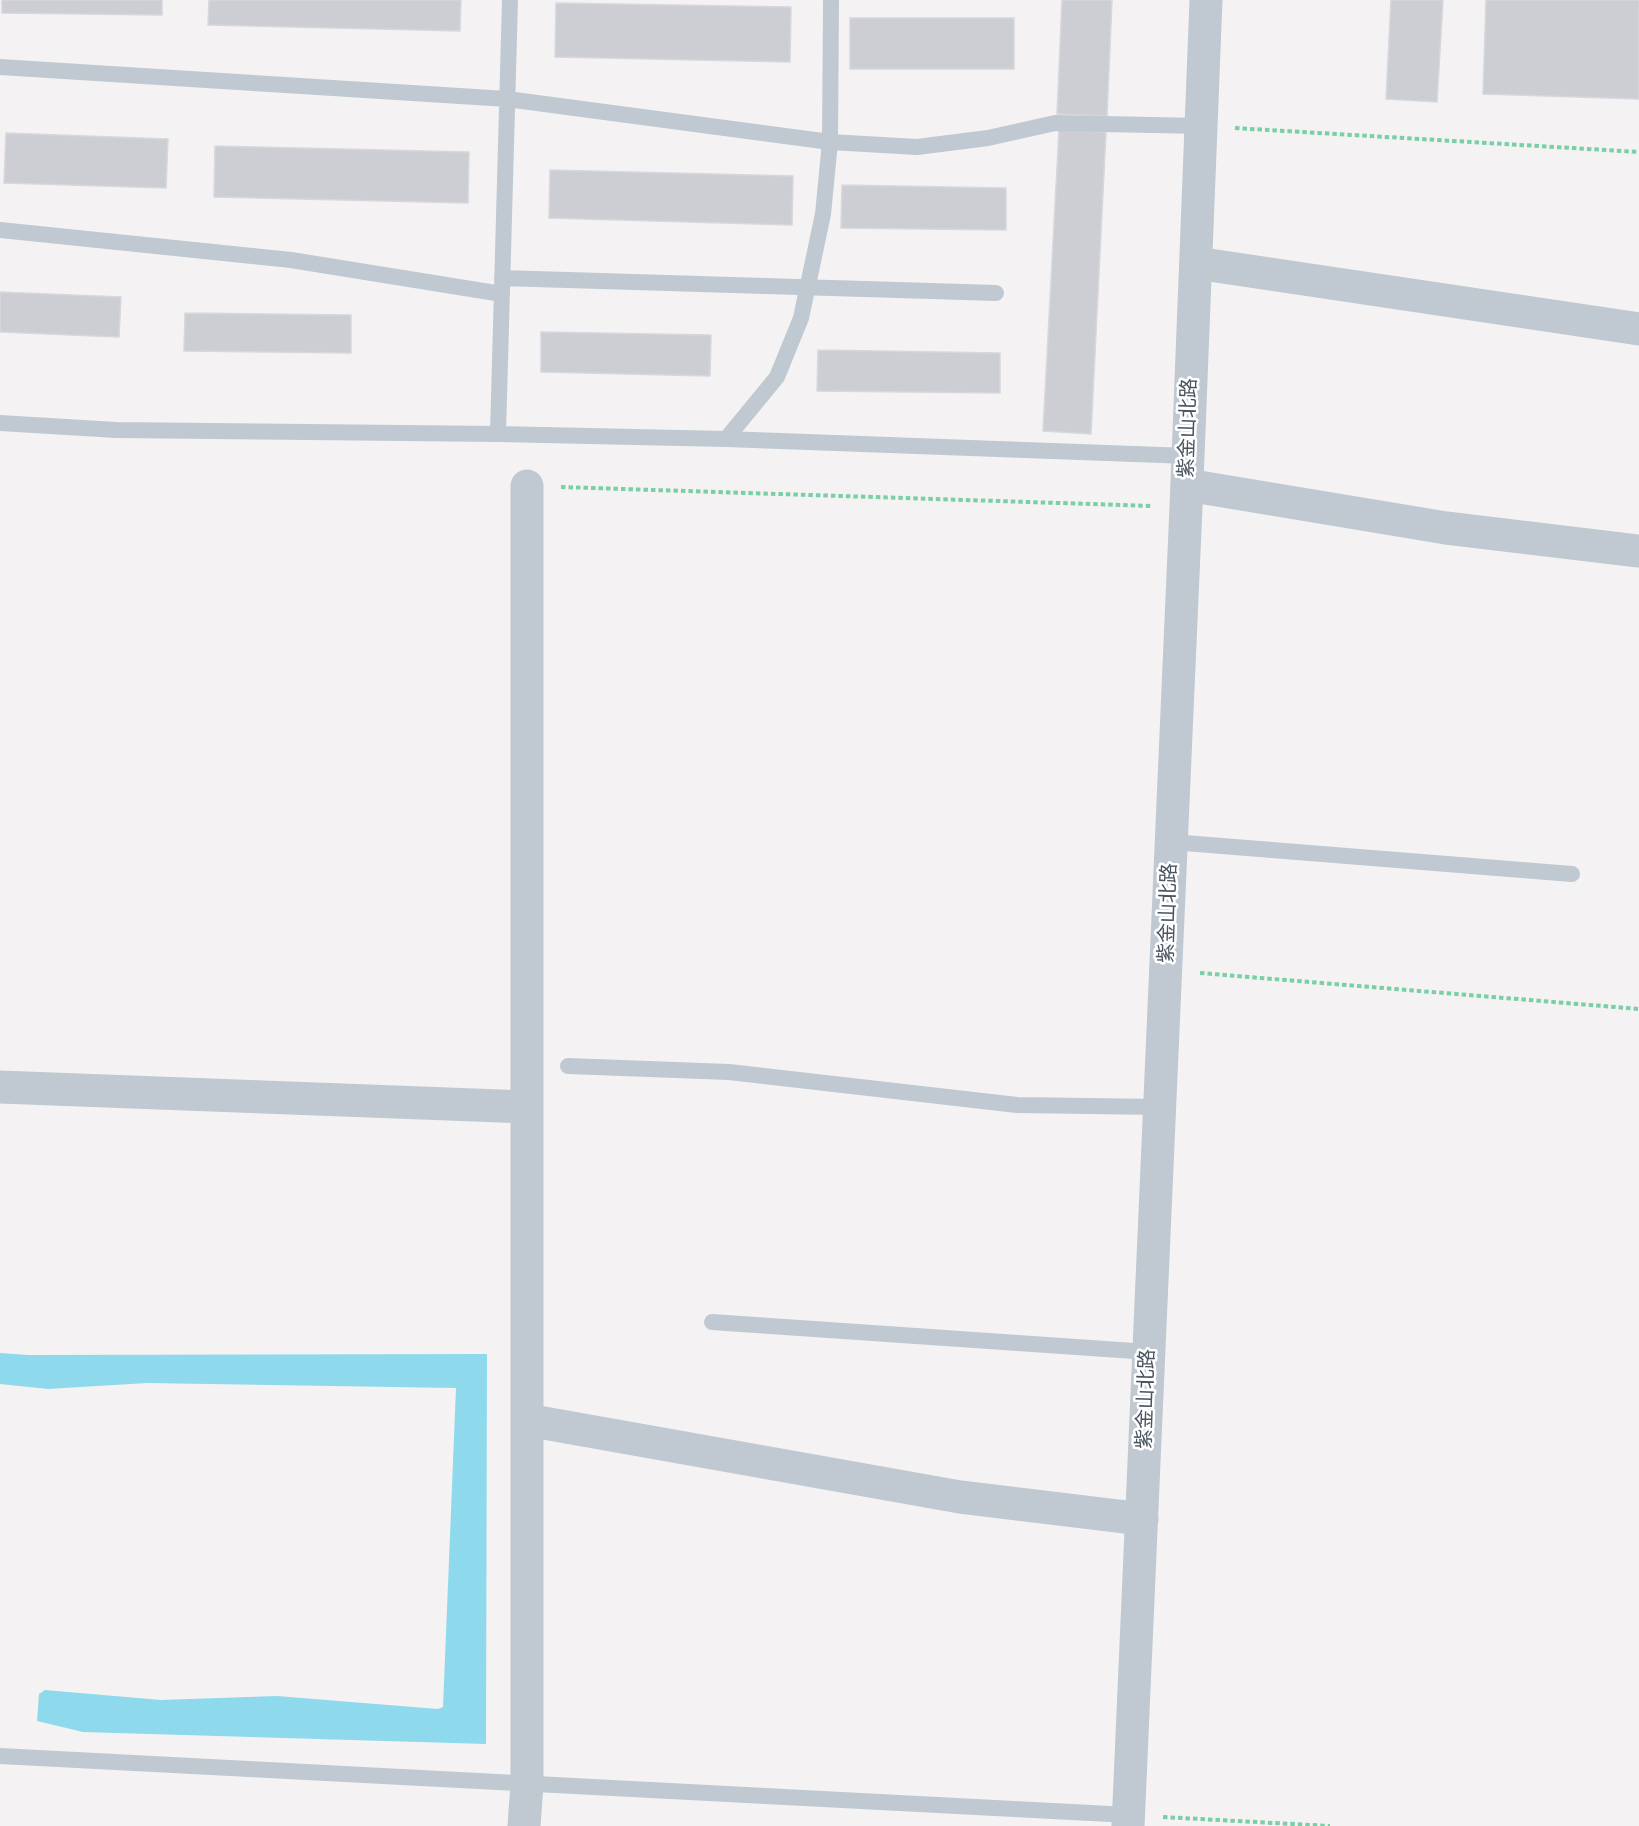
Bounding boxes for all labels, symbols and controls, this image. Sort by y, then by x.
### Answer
street label: 紫金山北路 [1175,378,1203,478]
street label: 紫金山北路 [1155,863,1183,963]
street label: 紫金山北路 [1133,1349,1161,1449]

